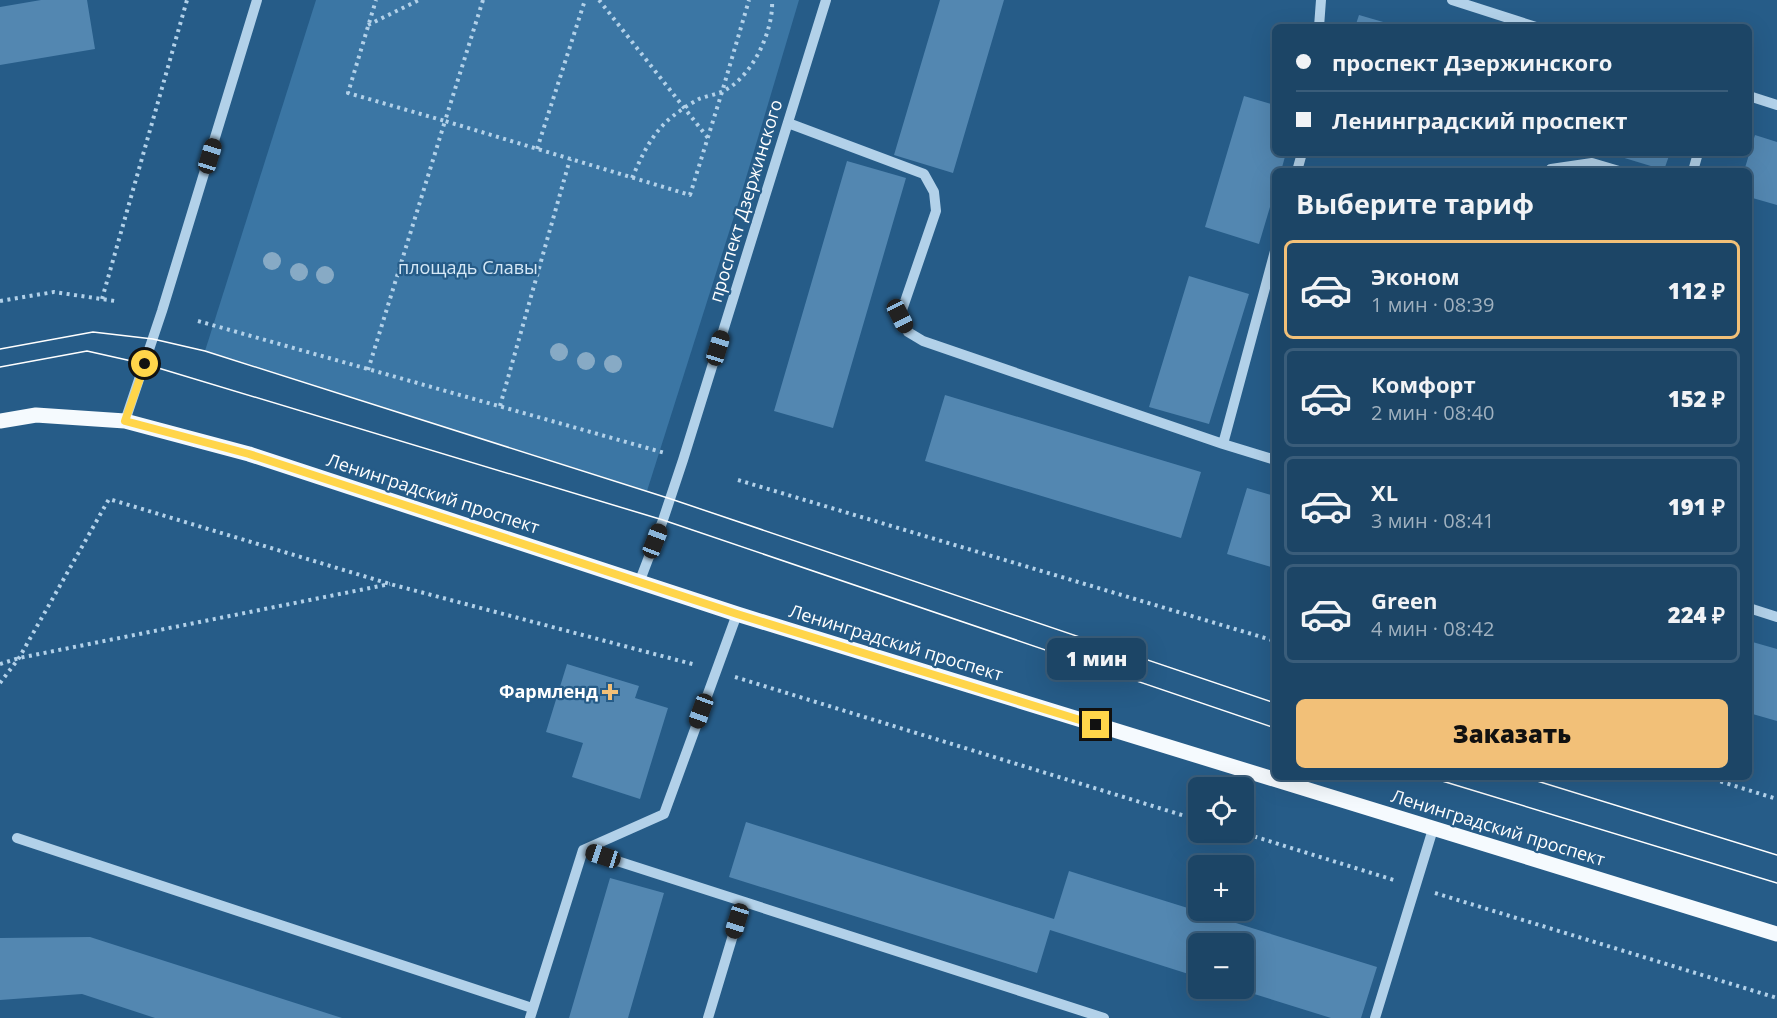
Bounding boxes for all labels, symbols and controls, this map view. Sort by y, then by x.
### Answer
text: проспект Дзержинского [1332,47,1612,77]
street label: проспект Дзержинского [703,96,787,305]
text: Ленинградский проспект [1332,105,1627,135]
car [196,136,224,176]
text: Выберите тариф [1296,185,1534,222]
park label: площадь Славы [398,255,538,279]
text: Эконом [1371,261,1460,291]
icon: car [1299,263,1353,317]
text: 112 ₽ [1668,275,1725,305]
text: 1 мин · 08:39 [1371,291,1494,318]
car [884,296,916,336]
car [704,328,732,368]
route start [131,350,158,377]
text: Комфорт [1371,369,1476,399]
icon: car [1299,371,1353,425]
text: 152 ₽ [1668,383,1725,413]
text: 2 мин · 08:40 [1371,399,1494,426]
street label: Ленинградский проспект [324,447,543,539]
text: XL [1371,477,1398,507]
icon: car [1299,479,1353,533]
text: 191 ₽ [1668,491,1725,521]
text: 3 мин · 08:41 [1371,507,1494,534]
car [640,521,670,561]
text: Green [1371,585,1437,615]
icon: car [1299,587,1353,641]
street label: Ленинградский проспект [787,598,1007,686]
text: 224 ₽ [1668,599,1725,629]
text: 4 мин · 08:42 [1371,615,1494,642]
callout: 1 мин [1046,638,1146,680]
text: 1 мин [1066,645,1127,672]
place label: Фармленд [499,679,598,703]
marker: Фармленд [603,685,617,699]
car [686,691,716,731]
button: Заказать [1296,699,1728,768]
route end [1082,711,1109,738]
map controls [1188,777,1254,999]
button: locate [1188,777,1254,843]
street label: Ленинградский проспект [1389,783,1609,871]
car [583,842,623,870]
button: + [1188,855,1254,921]
car [723,901,751,941]
button: − [1188,933,1254,999]

